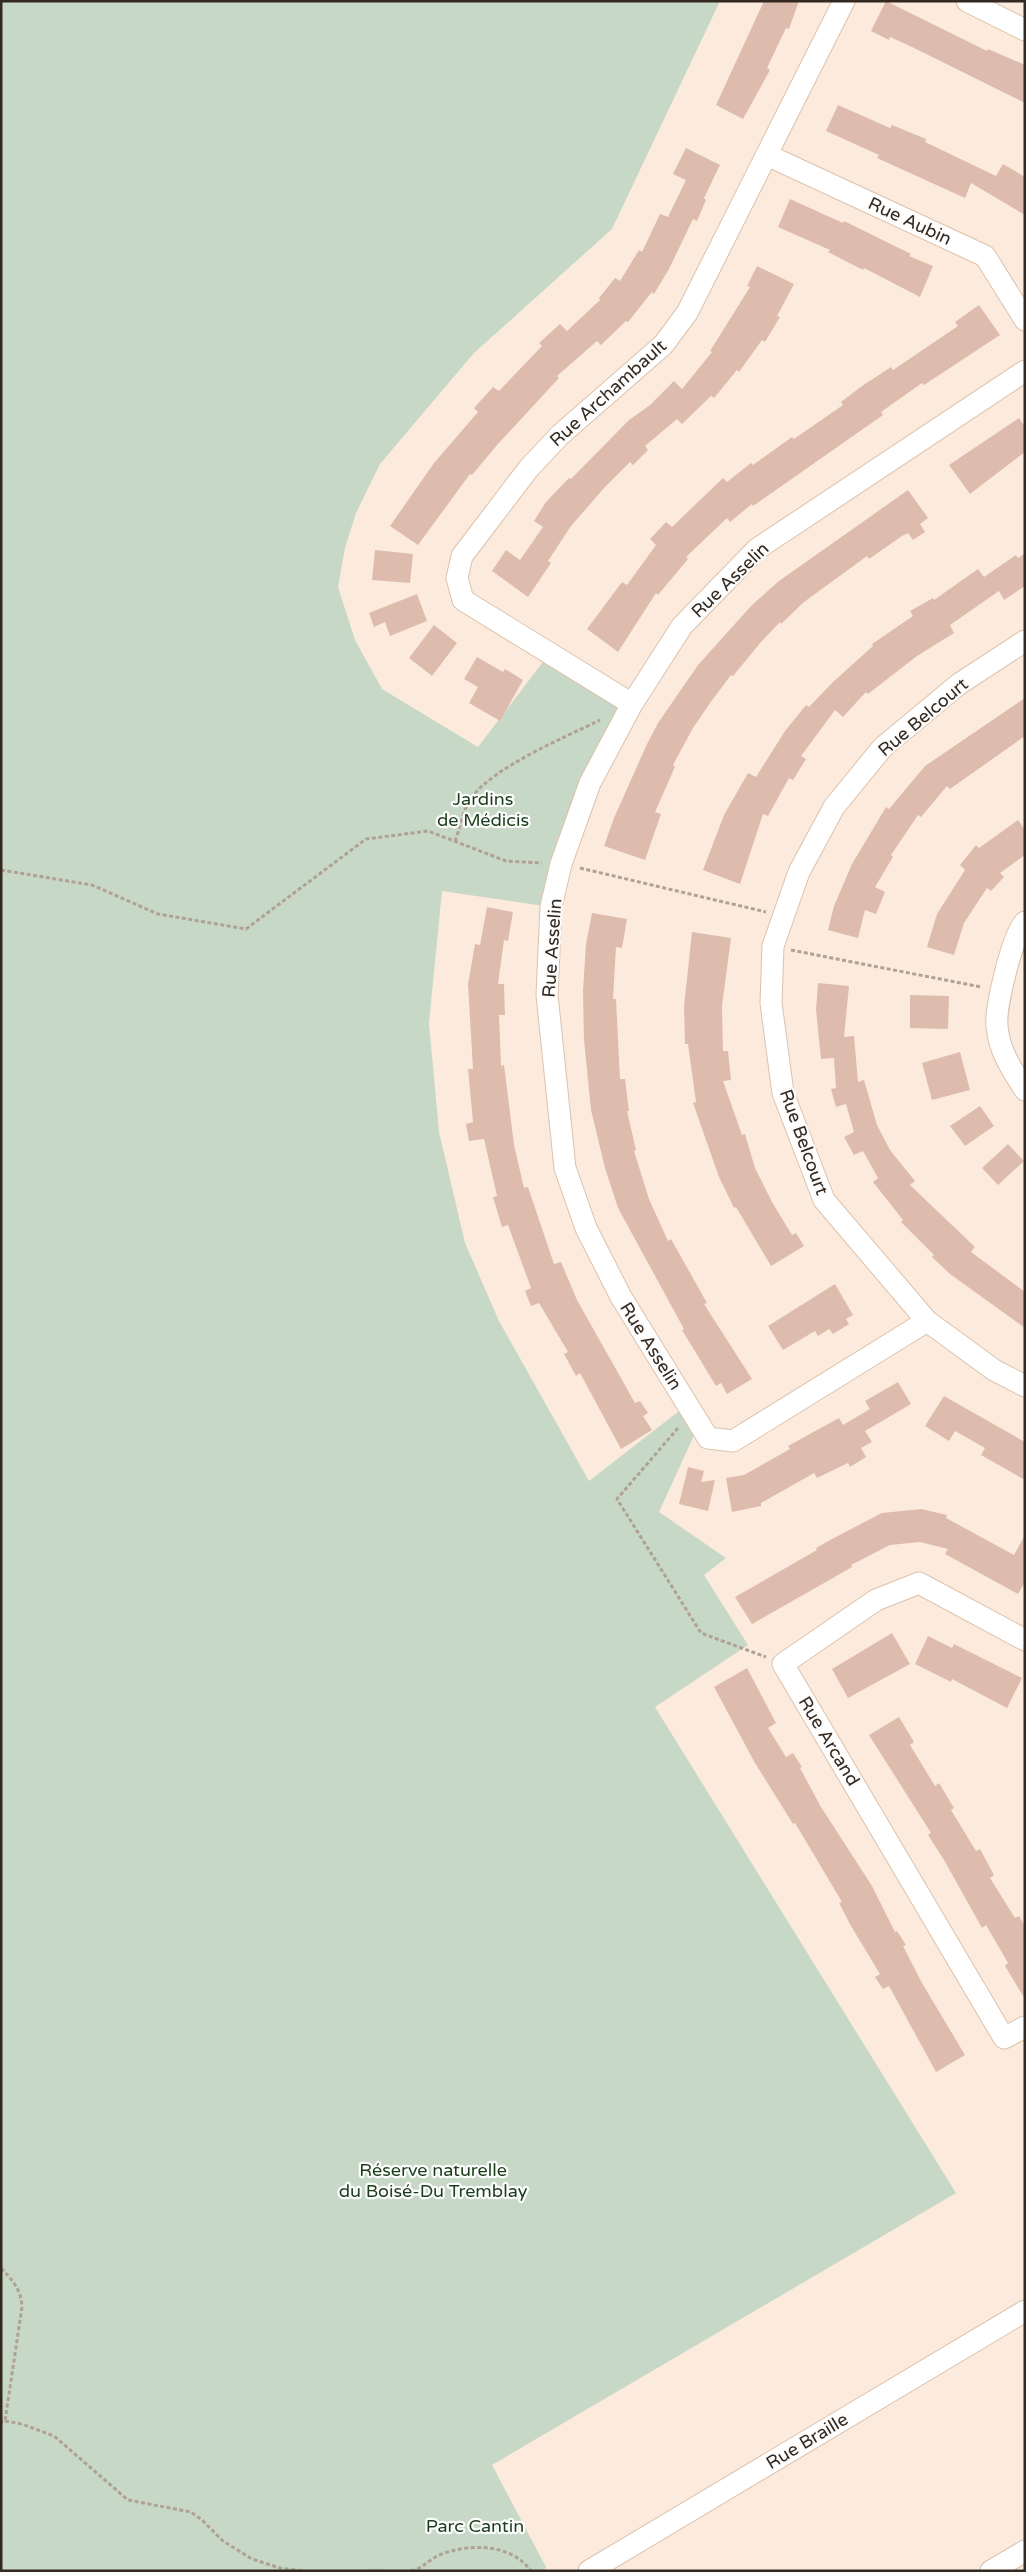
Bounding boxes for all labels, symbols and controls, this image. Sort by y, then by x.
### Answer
street label: Rue Aubin [865,192,955,250]
street label: Rue Archambault [545,335,671,451]
street label: Rue Asselin [687,538,773,622]
street label: Rue Belcourt [873,673,973,761]
park label: Jardins de Médicis [437,788,529,831]
street label: Rue Asselin [538,898,566,998]
street label: Rue Belcourt [775,1086,833,1198]
street label: Rue Asselin [615,1298,687,1394]
street label: Rue Arcand [794,1692,864,1790]
park label: Réserve naturelle du Boisé-Du Tremblay [339,2159,528,2202]
street label: Rue Braille [762,2408,852,2474]
park label: Parc Cantin [426,2515,524,2537]

